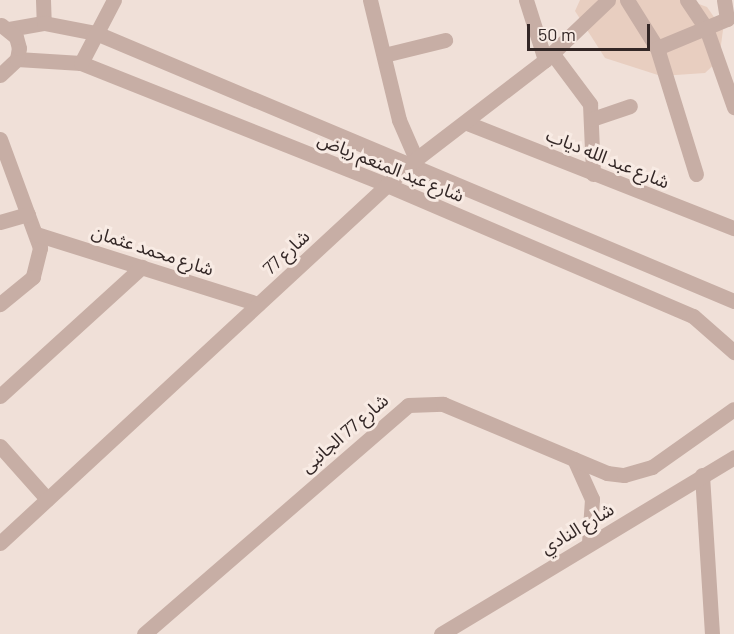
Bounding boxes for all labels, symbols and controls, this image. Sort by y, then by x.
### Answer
scale bar [530,12,653,50]
text: 50 m [538,23,576,45]
street label: شارع عبد الله دياب [543,123,673,193]
street label: شارع عبد المنعم رياض [315,128,467,206]
street label: شارع محمد عثمان [89,220,217,280]
street label: شارع 77 [258,225,314,279]
street label: شارع 77 الجانبى [296,389,392,477]
street label: شارع النادي [537,498,617,558]

